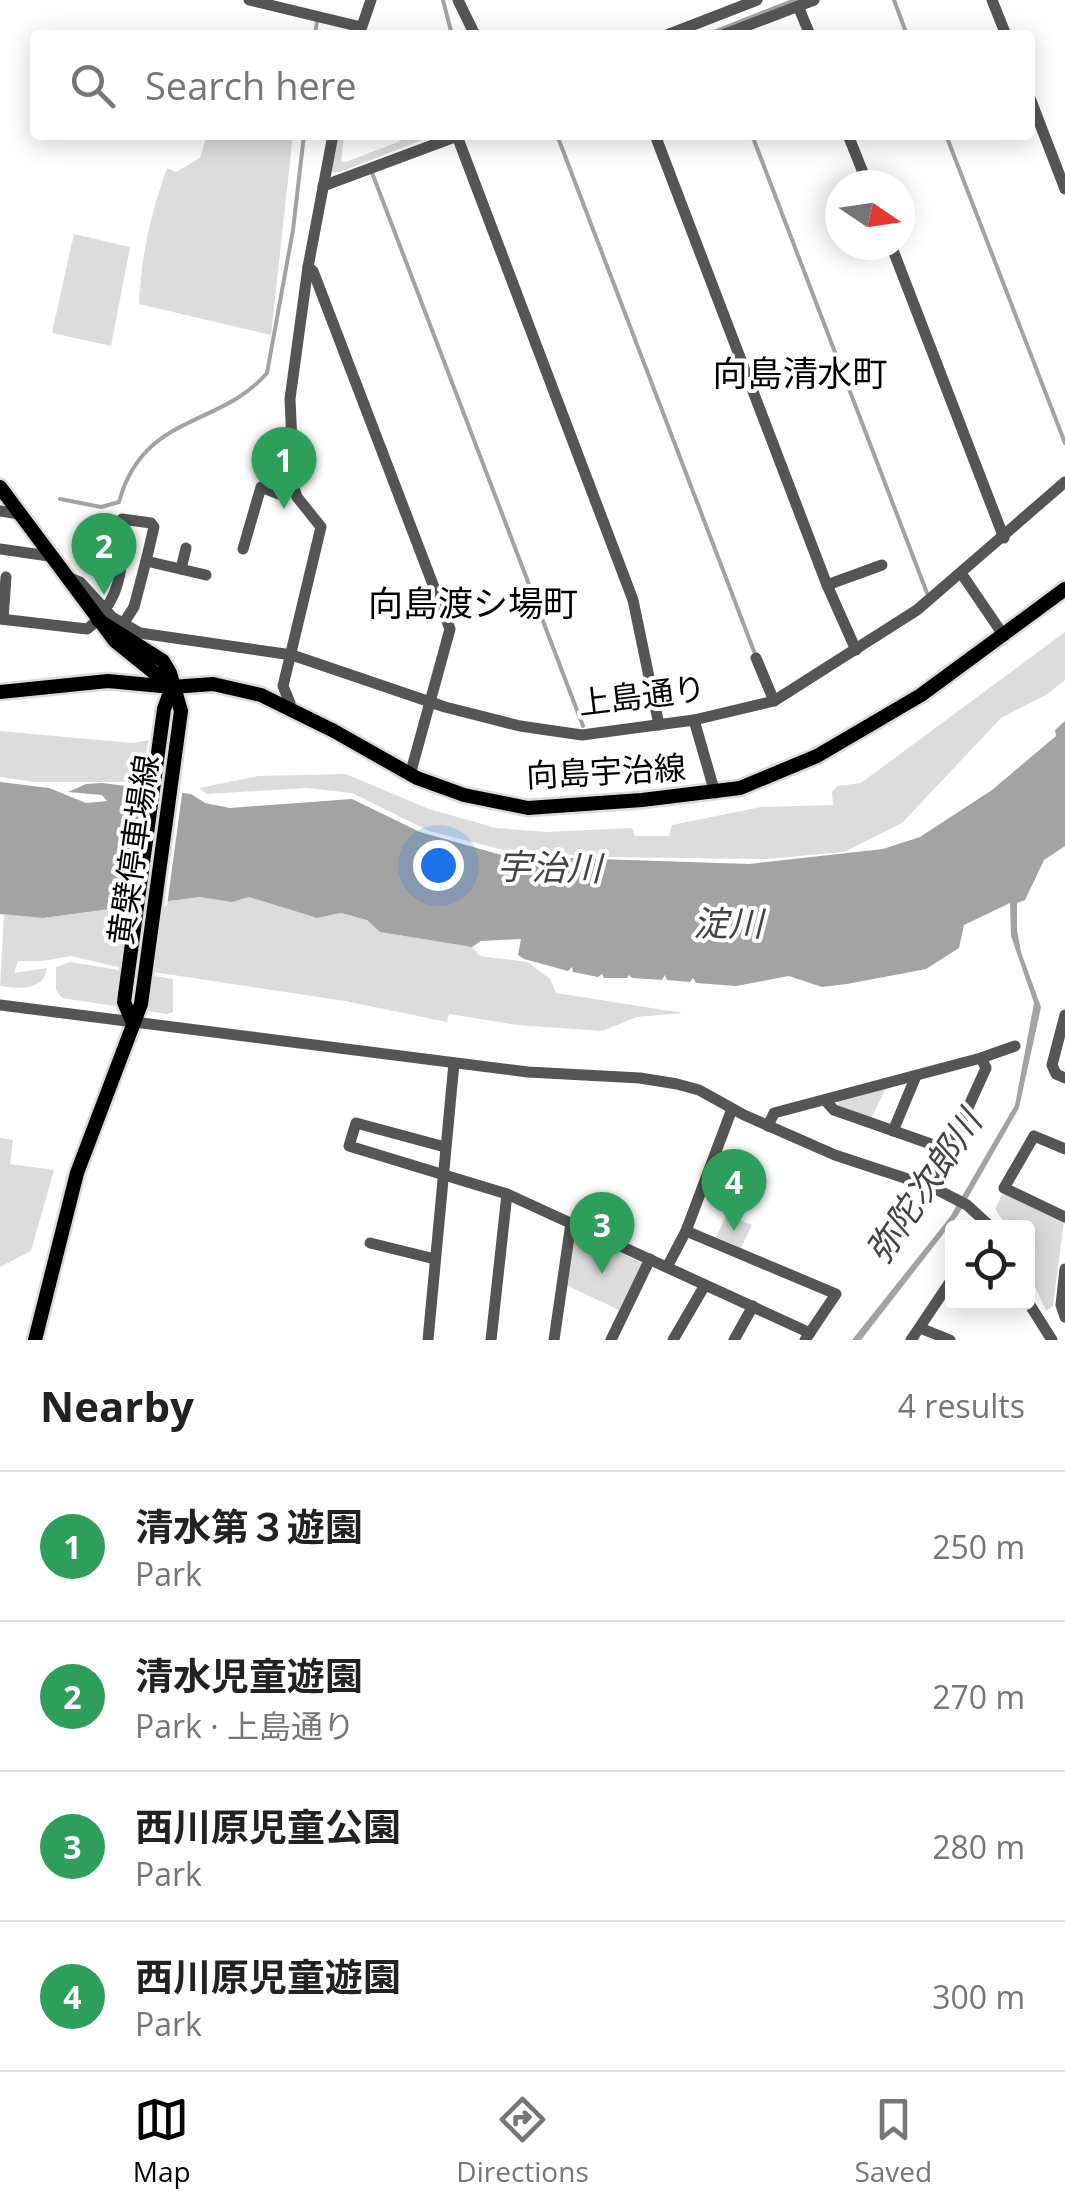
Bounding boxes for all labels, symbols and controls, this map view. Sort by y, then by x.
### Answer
search box [30,30,1035,140]
icon: search [65,58,120,113]
text: Search here [145,59,357,111]
north arrow [825,170,915,260]
district label: 向島清水町 [712,349,888,396]
pin: 1 [252,426,316,509]
pin: 2 [72,512,136,595]
district label: 向島渡シ場町 [368,579,578,626]
street label: 上島通り [576,665,708,724]
street label: 向島宇治線 [525,745,687,796]
street label: 黄檗停車場線 [98,752,167,948]
your location [413,840,464,891]
water label: 宇治川 [496,842,606,891]
water label: 淀川 [693,899,767,946]
water label: 弥陀次郎川 [854,1097,993,1272]
pin: 4 [702,1148,766,1231]
pin: 3 [570,1192,634,1274]
map controls [945,1220,1035,1310]
button: locate [945,1220,1035,1310]
text: Nearby [40,1377,194,1434]
text: 4 results [898,1384,1025,1427]
text: 清水第３遊園 [135,1500,363,1552]
text: 1 [63,1525,82,1568]
text: 250 m [932,1525,1025,1568]
text: Park [135,1552,202,1595]
text: 清水児童遊園 [135,1649,363,1701]
text: 2 [63,1675,82,1718]
text: 270 m [932,1675,1025,1718]
text: Park · 上島通り [135,1704,355,1747]
text: 西川原児童公園 [135,1800,401,1852]
text: 3 [63,1825,82,1868]
text: 280 m [932,1825,1025,1868]
text: Park [135,1852,202,1895]
text: 西川原児童遊園 [135,1950,401,2002]
text: 4 [63,1975,82,2018]
text: 300 m [932,1975,1025,2018]
text: Park [135,2002,202,2045]
tab: Map [133,2092,191,2190]
tab: Directions [456,2092,589,2190]
tab: Saved [854,2092,932,2190]

